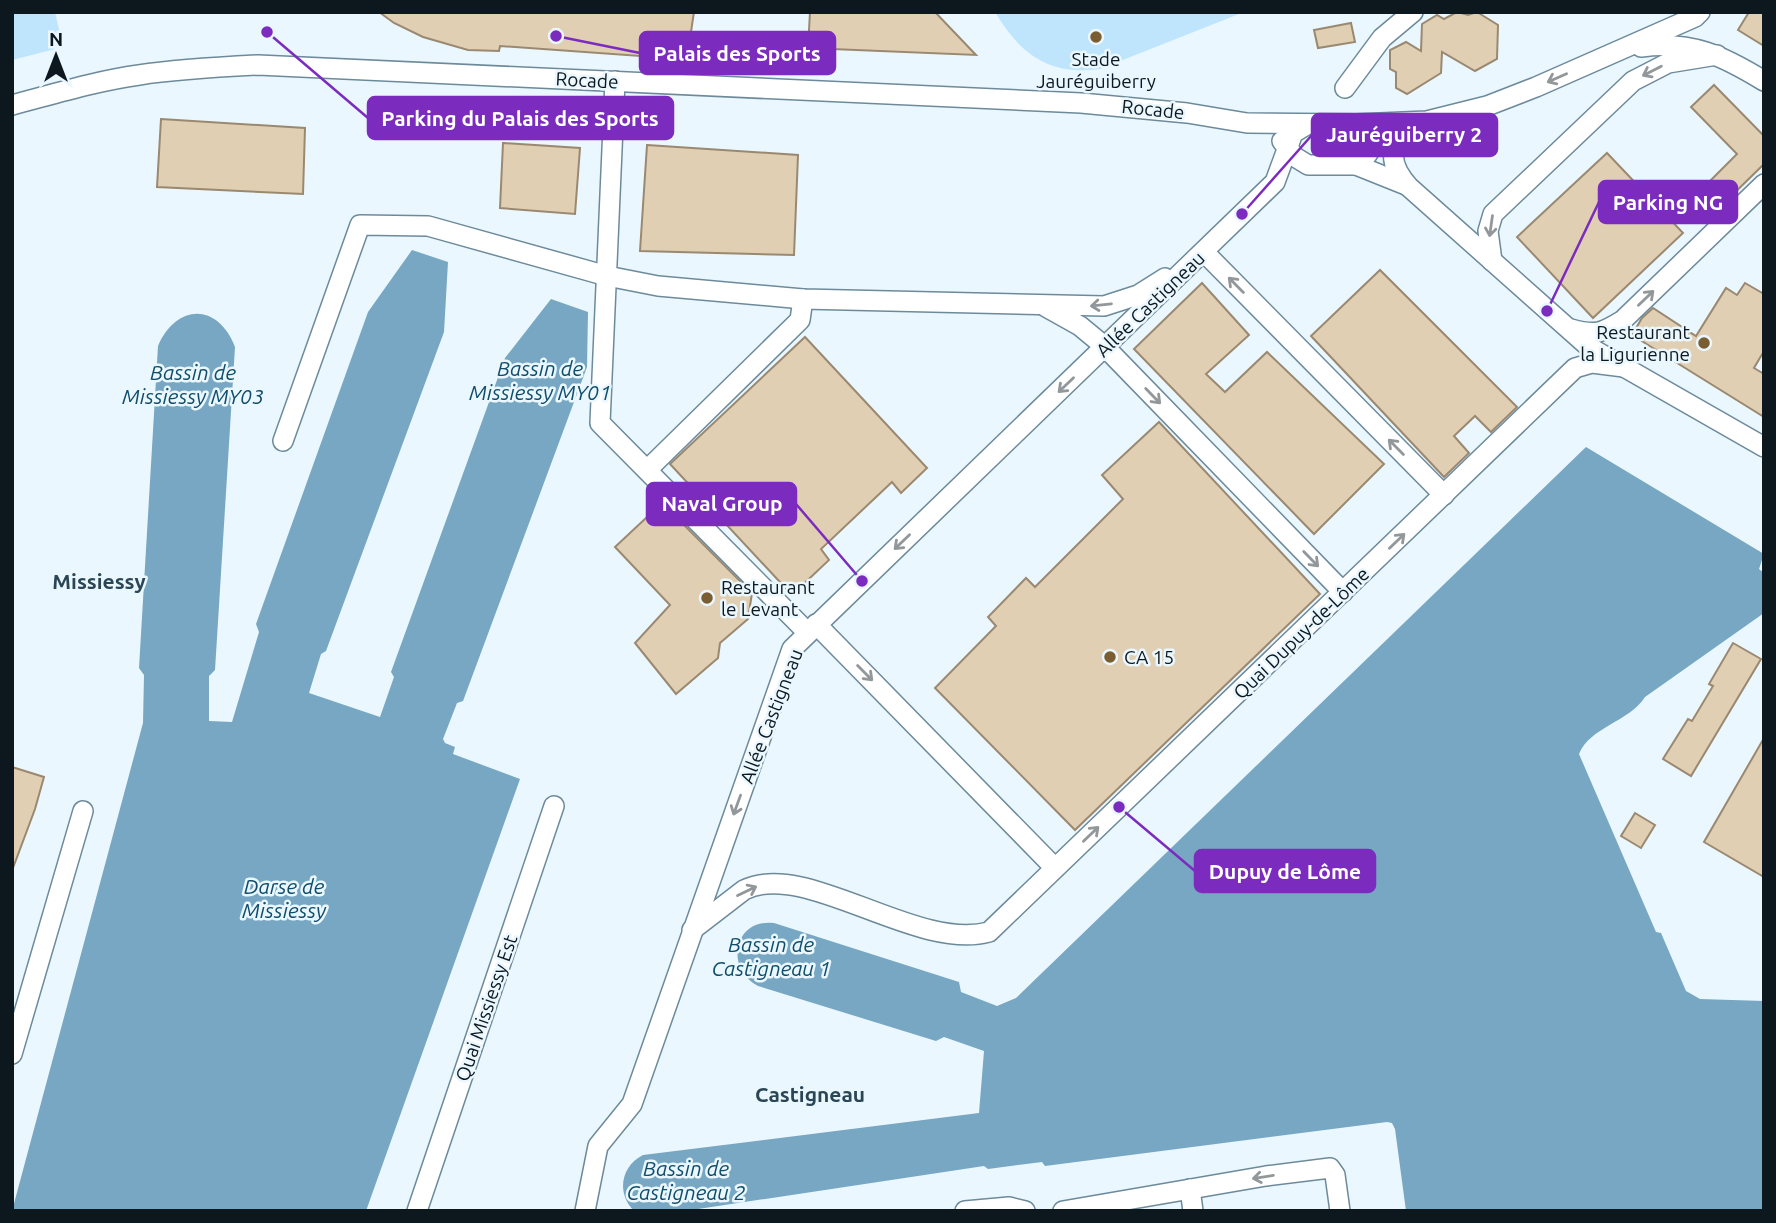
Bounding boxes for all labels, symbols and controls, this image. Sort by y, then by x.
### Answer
north arrow [21,21,91,91]
text: N [49,28,63,50]
marker: Stade Jauréguiberry [1088,29,1104,45]
callout: Palais des Sports [640,32,835,74]
text: Palais des Sports [653,41,821,65]
place label: Stade Jauréguiberry [1036,48,1156,92]
one-way arrow [1642,64,1662,78]
street label: Rocade [555,67,619,93]
one-way arrow [1547,72,1568,85]
street label: Rocade [1120,95,1186,123]
callout: Parking du Palais des Sports [368,97,673,139]
text: Parking du Palais des Sports [381,106,659,130]
callout: Jauréguiberry 2 [1312,114,1497,156]
text: Jauréguiberry 2 [1326,122,1482,146]
callout: Parking NG [1599,181,1737,223]
text: Parking NG [1613,190,1723,214]
one-way arrow [1484,215,1497,237]
street label: Allée Castigneau [1091,247,1209,361]
one-way arrow [1227,277,1244,294]
one-way arrow [1637,289,1654,306]
one-way arrow [1090,298,1113,311]
place label: Restaurant la Ligurienne [1580,321,1691,365]
marker: Restaurant la Ligurienne [1696,335,1712,351]
water label: Bassin de Missiessy MY01 [469,356,611,404]
water label: Bassin de Missiessy MY03 [122,360,264,408]
one-way arrow [1058,376,1075,393]
one-way arrow [1144,387,1161,404]
one-way arrow [1387,438,1404,455]
callout: Naval Group [647,483,796,525]
text: Naval Group [661,491,783,515]
one-way arrow [1388,532,1405,549]
one-way arrow [894,534,911,551]
one-way arrow [1303,550,1320,567]
street label: Quai Dupuy-de-Lôme [1229,563,1373,703]
district label: Missiessy [52,569,146,593]
place label: Restaurant le Levant [721,576,815,620]
marker: Restaurant le Levant [699,590,715,606]
street label: Allée Castigneau [735,646,807,786]
place label: CA 15 [1124,646,1174,668]
marker: CA 15 [1102,649,1118,665]
one-way arrow [856,664,873,681]
one-way arrow [730,794,742,816]
one-way arrow [1082,825,1099,842]
callout: Dupuy de Lôme [1195,850,1375,892]
text: Dupuy de Lôme [1209,859,1361,883]
water label: Darse de Missiessy [242,874,327,922]
one-way arrow [737,883,757,897]
street label: Quai Missiessy Est [451,931,522,1084]
water label: Bassin de Castigneau 1 [711,932,831,980]
district label: Castigneau [755,1082,865,1106]
water label: Bassin de Castigneau 2 [626,1156,746,1204]
one-way arrow [1252,1171,1275,1184]

